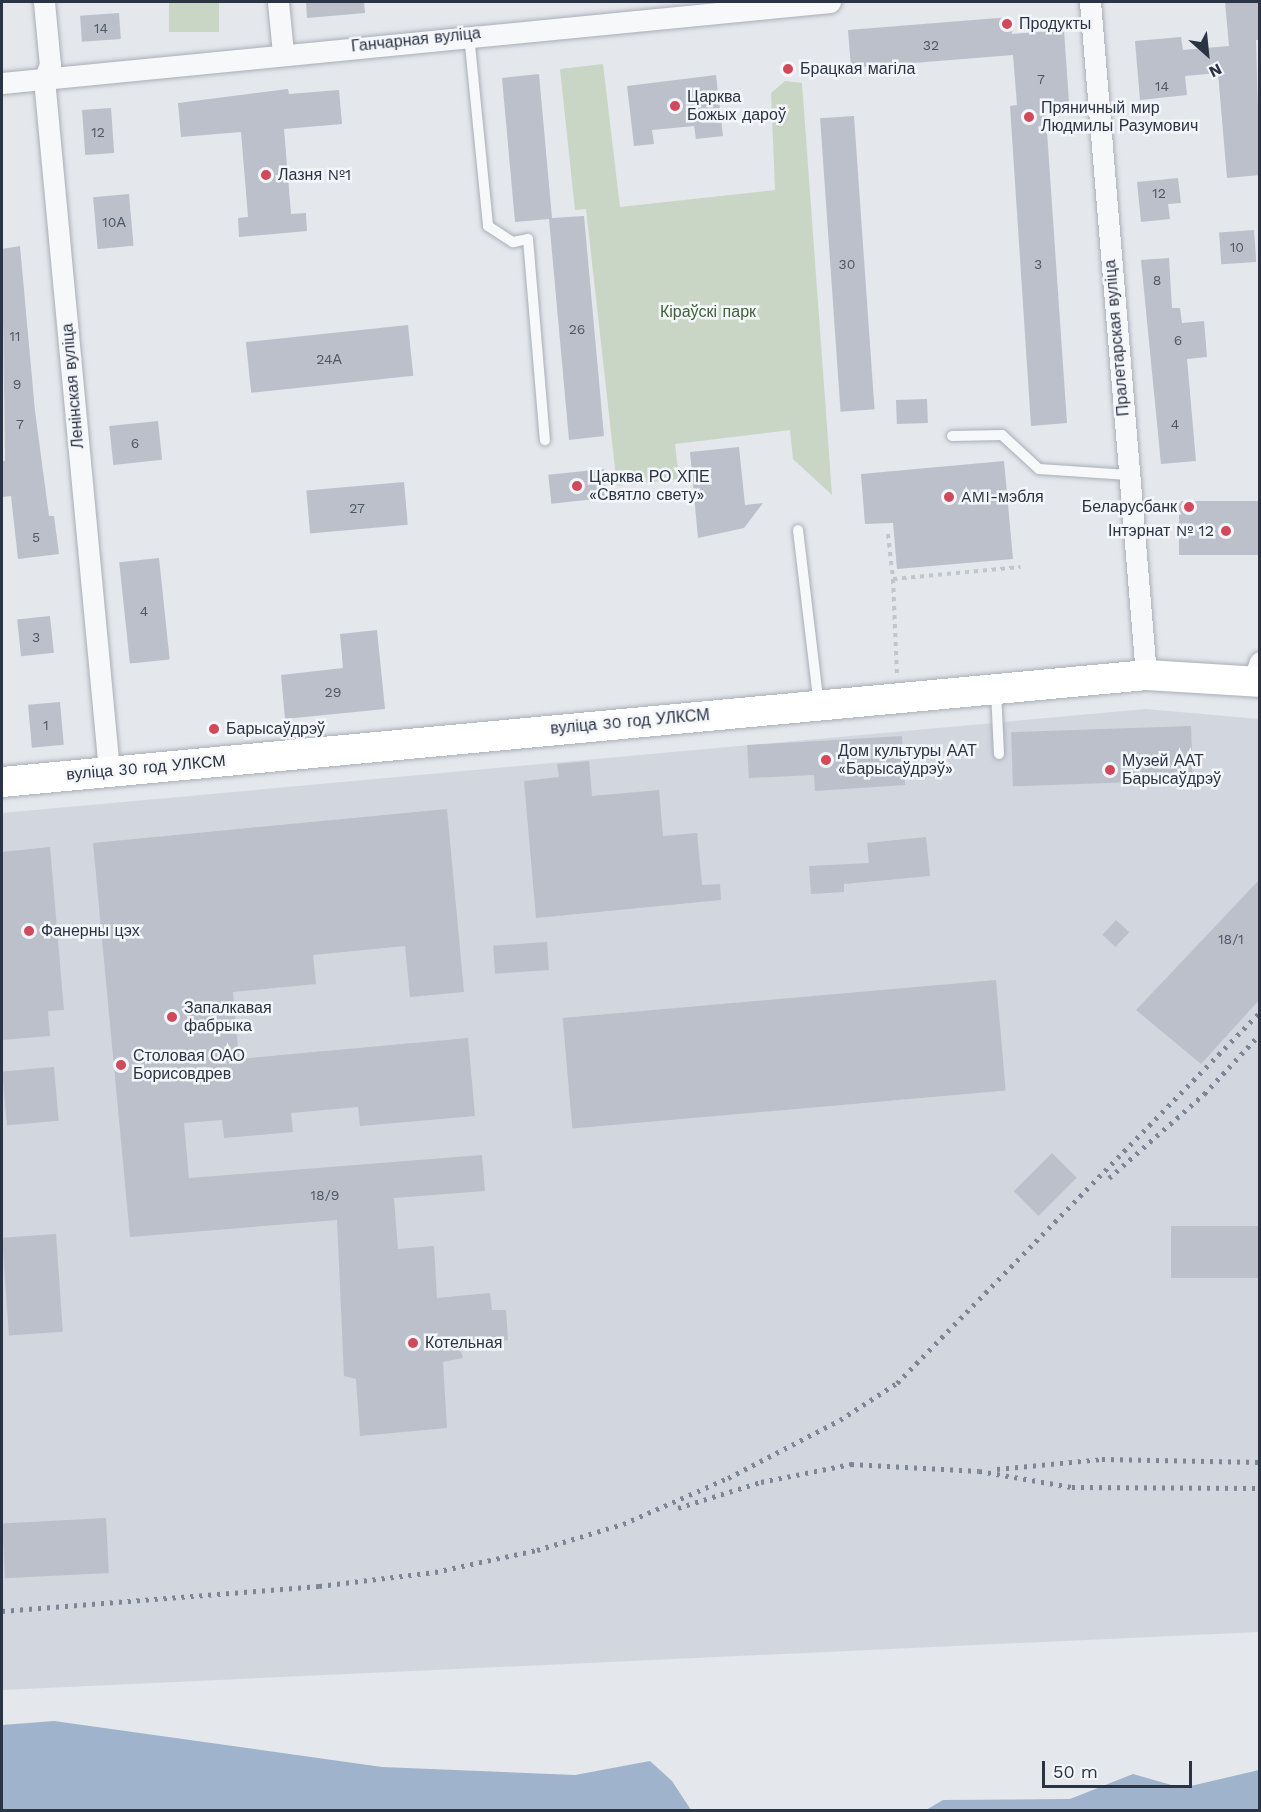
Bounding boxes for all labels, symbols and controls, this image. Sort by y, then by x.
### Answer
place label: Продукты [1019,14,1091,34]
marker: Продукты [1000,17,1014,31]
house number: 14 [94,20,108,36]
street label: Ганчарная вуліца [350,24,482,56]
north arrow [1177,24,1237,84]
house number: 32 [923,37,939,53]
place label: Брацкая магіла [800,59,915,79]
text: N [1206,59,1225,82]
marker: Брацкая магіла [781,62,795,76]
house number: 7 [1037,71,1045,87]
house number: 14 [1155,78,1169,94]
place label: Царква Божых дароў [687,87,786,125]
place label: Пряничный мир Людмилы Разумович [1041,98,1198,136]
marker: Царква Божых дароў [668,99,682,113]
marker: Пряничный мир Людмилы Разумович [1022,110,1036,124]
house number: 12 [91,124,105,140]
place label: Лазня №1 [278,165,351,185]
marker: Лазня №1 [259,168,273,182]
house number: 12 [1152,185,1166,201]
house number: 10А [102,214,126,230]
house number: 10 [1230,239,1244,255]
house number: 30 [839,256,855,272]
house number: 3 [1034,256,1042,272]
street label: Пралетарская вуліца [1101,259,1133,417]
house number: 8 [1153,272,1161,288]
park label: Кіраўскі парк [660,302,756,322]
house number: 26 [569,321,585,337]
street label: Ленінская вуліца [58,323,88,449]
house number: 11 [10,328,20,344]
house number: 6 [1174,332,1182,348]
house number: 24А [316,351,342,367]
house number: 9 [13,376,21,392]
house number: 7 [16,416,24,432]
house number: 4 [1171,416,1179,432]
house number: 6 [131,435,139,451]
place label: Царква РО ХПЕ «Святло свету» [589,467,710,505]
marker: Царква РО ХПЕ «Святло свету» [570,479,584,493]
place label: AMI-мэбля [961,487,1044,507]
marker: AMI-мэбля [942,490,956,504]
place label: Беларусбанк [1082,497,1177,517]
house number: 27 [349,500,365,516]
marker: Беларусбанк [1182,500,1196,514]
place label: Інтэрнат № 12 [1108,521,1214,541]
marker: Інтэрнат № 12 [1219,524,1233,538]
house number: 5 [32,529,40,545]
house number: 4 [140,603,148,619]
house number: 3 [32,629,40,645]
house number: 29 [325,684,341,700]
street label: вуліца 30 год УЛКСМ [550,705,710,739]
house number: 1 [43,717,49,733]
place label: Барысаўдрэў [226,719,325,739]
marker: Барысаўдрэў [207,722,221,736]
place label: Дом культуры ААТ «Барысаўдрэў» [838,741,977,779]
street label: вуліца 30 год УЛКСМ [66,751,226,785]
place label: Музей ААТ Барысаўдрэў [1122,751,1221,789]
marker: Дом культуры ААТ «Барысаўдрэў» [819,753,833,767]
marker: Музей ААТ Барысаўдрэў [1103,763,1117,777]
place label: Фанерны цэх [41,921,140,941]
marker: Фанерны цэх [22,924,36,938]
house number: 18/1 [1218,931,1244,947]
place label: Запалкавая фабрыка [184,998,272,1036]
marker: Запалкавая фабрыка [165,1010,179,1024]
place label: Столовая ОАО Борисовдрев [133,1046,245,1084]
marker: Столовая ОАО Борисовдрев [114,1058,128,1072]
house number: 18/9 [311,1187,339,1203]
place label: Котельная [425,1333,502,1353]
marker: Котельная [406,1336,420,1350]
scale bar [1045,1749,1195,1787]
text: 50 m [1053,1761,1098,1782]

